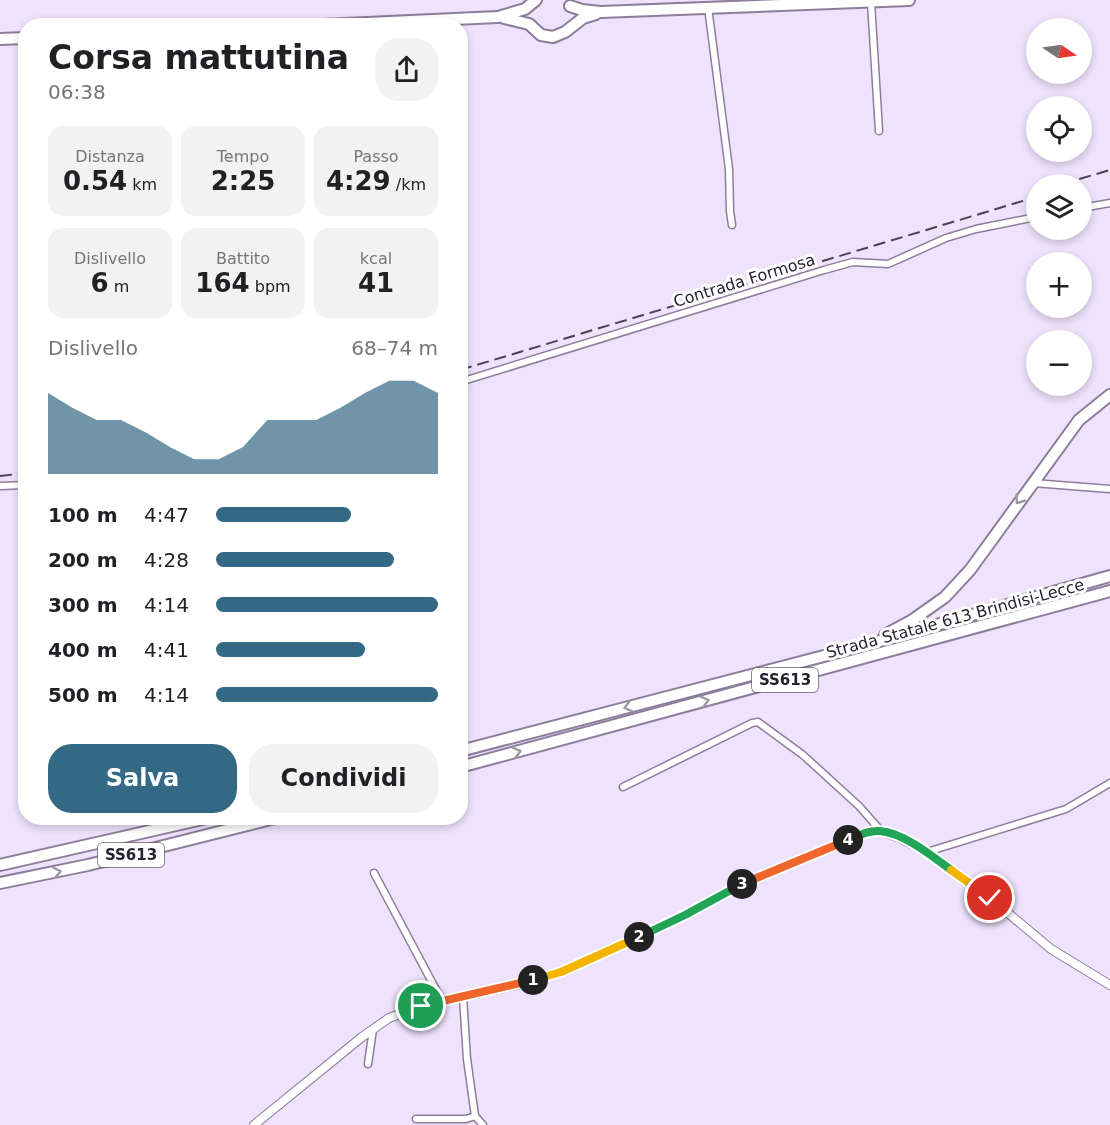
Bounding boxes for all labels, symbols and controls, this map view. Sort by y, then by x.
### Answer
north arrow [1026,18,1092,84]
map controls [1026,18,1092,396]
text: Corsa mattutina [48,38,349,77]
button: share [375,38,438,101]
text: 06:38 [48,80,106,104]
button: locate [1026,96,1092,162]
text: Distanza [75,147,145,166]
text: Tempo [217,147,269,166]
text: Passo [353,147,399,166]
text: 0.54 [63,166,127,196]
text: 2:25 [211,166,275,196]
text: 4:29 [326,166,391,196]
button: layers [1026,174,1092,240]
text: km [127,175,157,194]
text: /km [391,175,426,194]
text: Dislivello [74,249,146,268]
text: Battito [216,249,270,268]
text: kcal [360,249,392,268]
street label: Contrada Formosa [671,250,817,311]
button: + [1026,252,1092,318]
text: 6 [91,268,109,298]
text: 164 [195,268,250,298]
text: 41 [358,268,394,298]
text: m [109,277,129,296]
text: bpm [250,277,291,296]
button: − [1026,330,1092,396]
text: Dislivello [48,336,138,360]
text: 68–74 m [351,336,438,360]
one-way arrow [1015,494,1026,505]
text: 100 m [48,503,118,527]
text: 4:47 [144,503,189,527]
text: 200 m [48,548,118,572]
text: 4:28 [144,548,189,572]
street label: Strada Statale 613 Brindisi-Lecce [824,575,1086,662]
text: 300 m [48,593,118,617]
text: 4:14 [144,593,189,617]
text: 400 m [48,638,118,662]
text: 4:41 [144,638,189,662]
road number: SS613 [752,668,818,692]
text: 500 m [48,683,118,707]
text: 4:14 [144,683,189,707]
one-way arrow [700,696,710,709]
one-way arrow [623,700,633,713]
button: Salva [48,744,237,813]
button: Condividi [249,744,438,813]
one-way arrow [511,747,522,759]
pin: 4 [833,825,863,855]
text: 4 [842,830,854,849]
road number: SS613 [98,843,164,867]
one-way arrow [52,866,62,879]
pin: 3 [727,869,757,899]
pin [964,872,1015,923]
text: 3 [736,874,748,893]
icon: check [973,881,1006,914]
pin: 2 [624,922,654,952]
text: 2 [633,927,645,946]
pin: 1 [518,965,548,995]
text: 1 [527,970,539,989]
pin [395,980,446,1031]
icon: arrive [404,989,437,1022]

